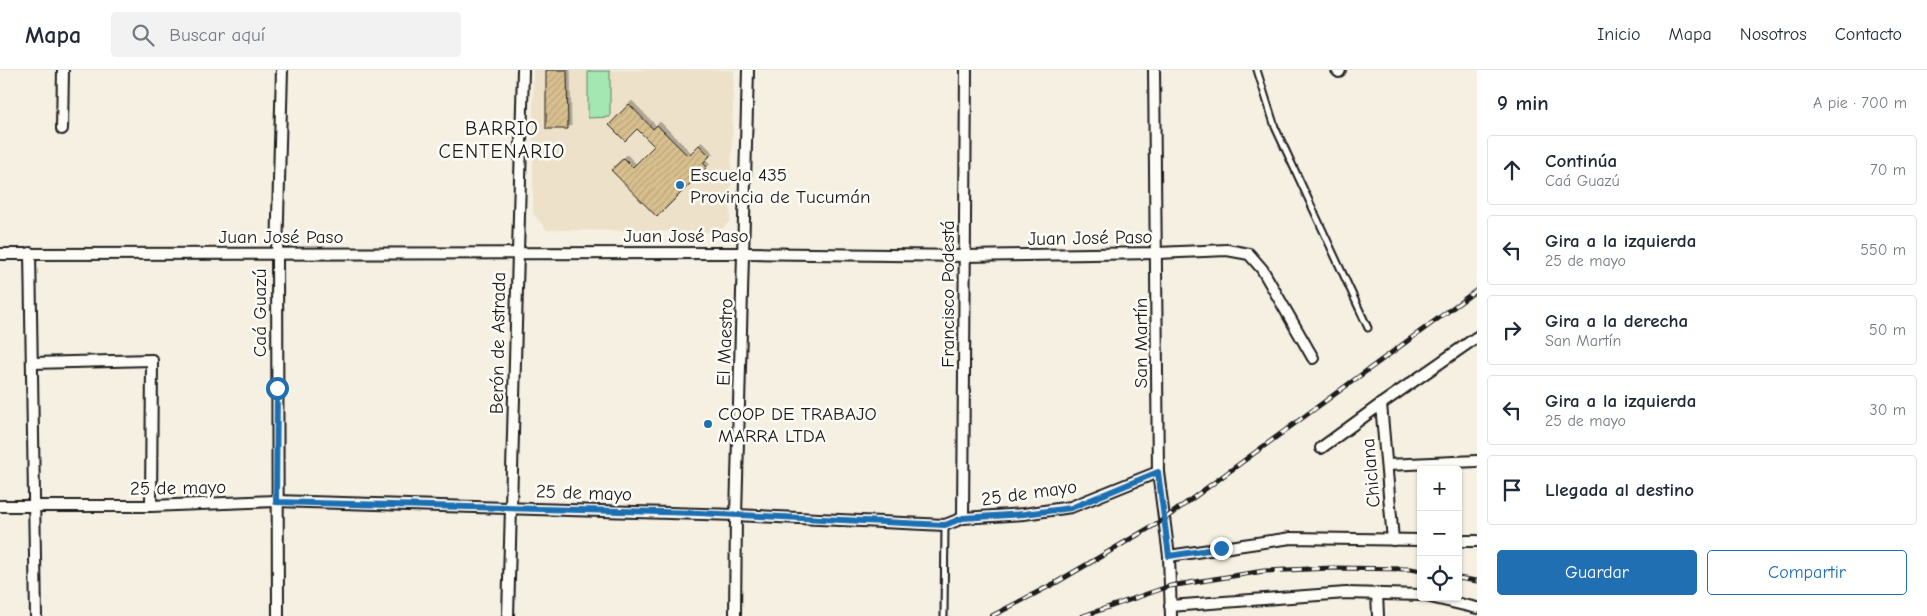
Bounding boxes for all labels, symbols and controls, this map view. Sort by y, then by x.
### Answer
search box [111,12,461,57]
text: Mapa [25,21,81,49]
icon: search [129,21,157,49]
text: Buscar aquí [169,24,265,46]
text: Inicio [1597,24,1641,45]
text: Mapa [1669,24,1712,45]
text: Nosotros [1740,24,1807,45]
text: Contacto [1835,24,1902,45]
text: 9 min [1497,91,1549,115]
text: A pie · 700 m [1813,94,1907,112]
district label: BARRIO CENTENARIO [439,117,565,163]
text: Continúa [1545,150,1617,172]
icon: ahead [1498,156,1526,184]
text: 70 m [1870,161,1906,179]
place label: Escuela 435 Provincia de Tucumán [690,164,871,208]
text: Caá Guazú [1545,172,1620,190]
marker: Escuela 435 Provincia de Tucumán [674,179,686,191]
street label: Francisco Podestá [937,220,959,368]
street label: Juan José Paso [624,225,748,247]
street label: Juan José Paso [219,226,343,248]
street label: Juan José Paso [1027,226,1153,250]
text: Gira a la izquierda [1545,230,1696,252]
icon: left [1498,236,1526,264]
text: 550 m [1860,241,1906,259]
text: 25 de mayo [1545,252,1626,270]
street label: Caá Guazú [249,269,271,357]
street label: Berón de Astrada [486,272,510,414]
street label: El Maestro [712,298,738,386]
street label: San Martín [1130,298,1152,388]
text: Gira a la derecha [1545,310,1688,332]
icon: right [1498,316,1526,344]
text: 50 m [1869,321,1906,339]
text: San Martín [1545,332,1621,350]
route start [266,377,289,400]
text: Gira a la izquierda [1545,390,1696,412]
icon: left [1498,396,1526,424]
text: 30 m [1870,401,1906,419]
place label: COOP DE TRABAJO MARRA LTDA [718,403,877,447]
text: 25 de mayo [1545,412,1626,430]
marker: COOP DE TRABAJO MARRA LTDA [702,418,714,430]
street label: Chiclana [1357,437,1385,509]
map controls [1417,466,1462,601]
button: + [1417,466,1462,511]
street label: 25 de mayo [980,475,1078,511]
street label: 25 de mayo [130,476,226,500]
icon: arrive [1498,476,1526,504]
text: Llegada al destino [1545,479,1694,501]
street label: 25 de mayo [535,480,632,506]
button: − [1417,511,1462,556]
route end [1210,537,1233,560]
button: Guardar [1497,550,1697,595]
button: Compartir [1707,550,1907,595]
button: locate [1417,556,1462,601]

